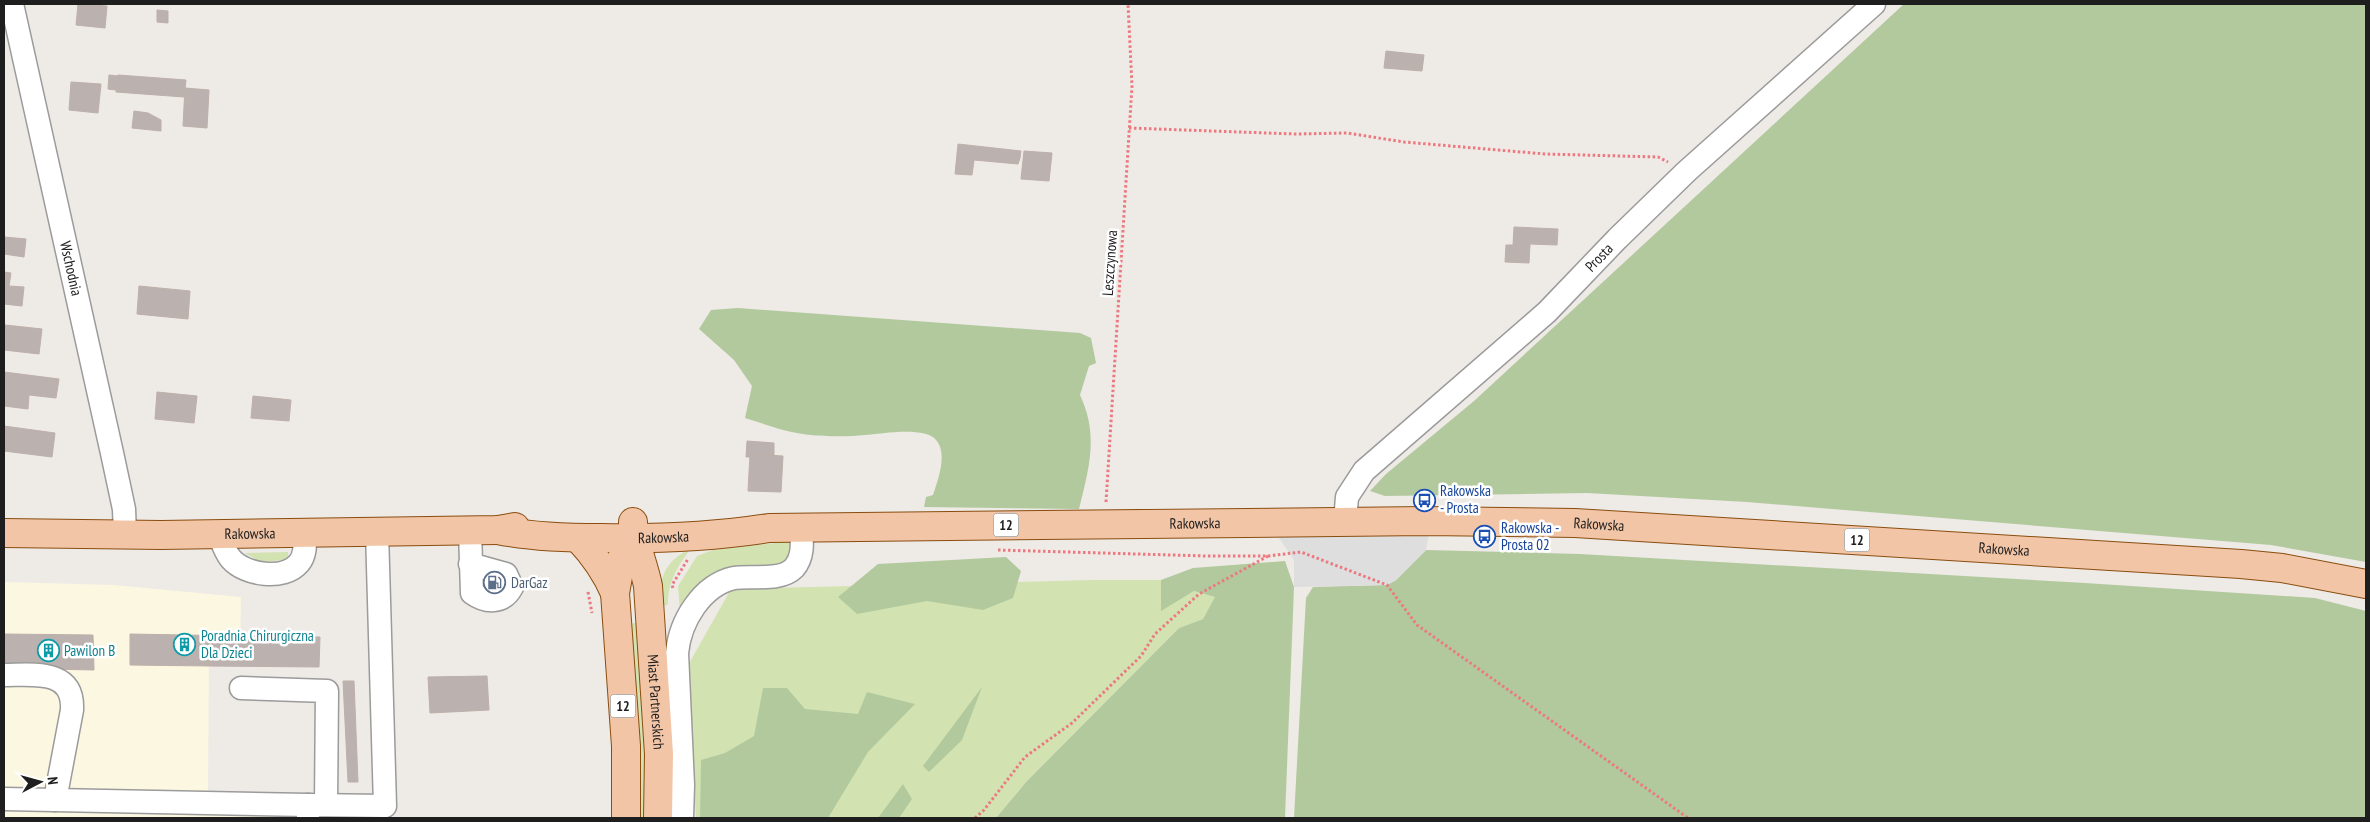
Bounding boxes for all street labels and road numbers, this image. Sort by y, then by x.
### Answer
street label: Leszczynowa [1098,229,1121,297]
street label: Wschodnia [56,239,87,298]
street label: Prosta [1581,239,1617,275]
street label: Rakowska [1169,513,1221,533]
street label: Rakowska [1573,513,1625,535]
road number: 12 [994,514,1018,536]
street label: Rakowska [224,523,276,543]
street label: Rakowska [638,527,689,547]
road number: 12 [1844,528,1870,552]
street label: Rakowska [1978,538,2030,560]
street label: Miast Partnerskich [643,654,669,750]
road number: 12 [610,694,636,718]

